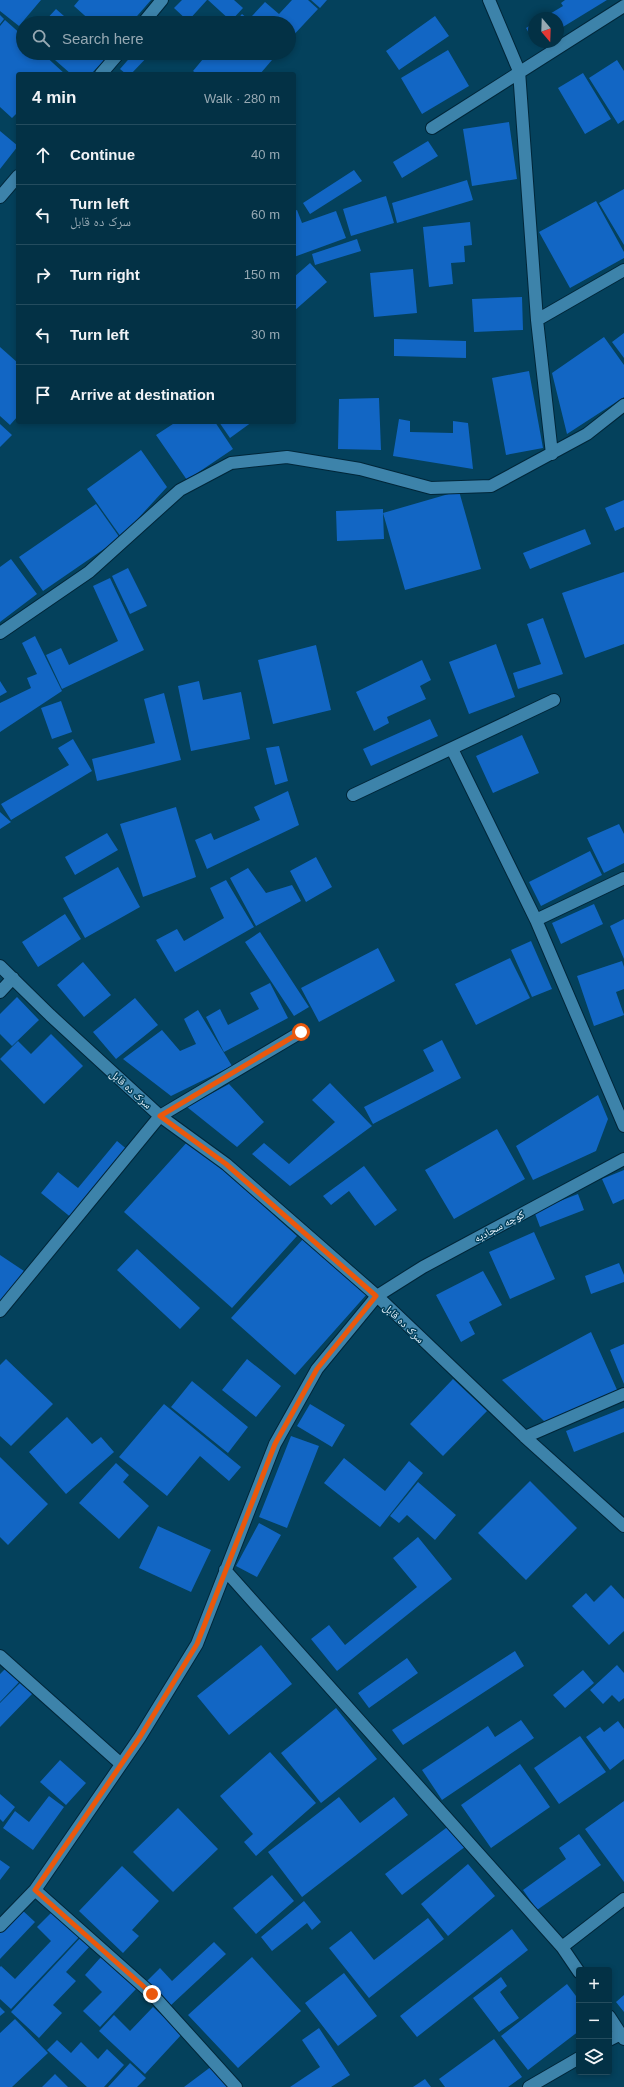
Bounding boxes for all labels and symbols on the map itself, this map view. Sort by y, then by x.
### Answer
north arrow [528,12,564,48]
route start [292,1023,310,1041]
street label: سرک ده قابل [107,1067,154,1112]
street label: کوچه سجادیه [472,1207,527,1245]
street label: سرک ده قابل [381,1301,427,1346]
route end [143,1985,161,2003]

